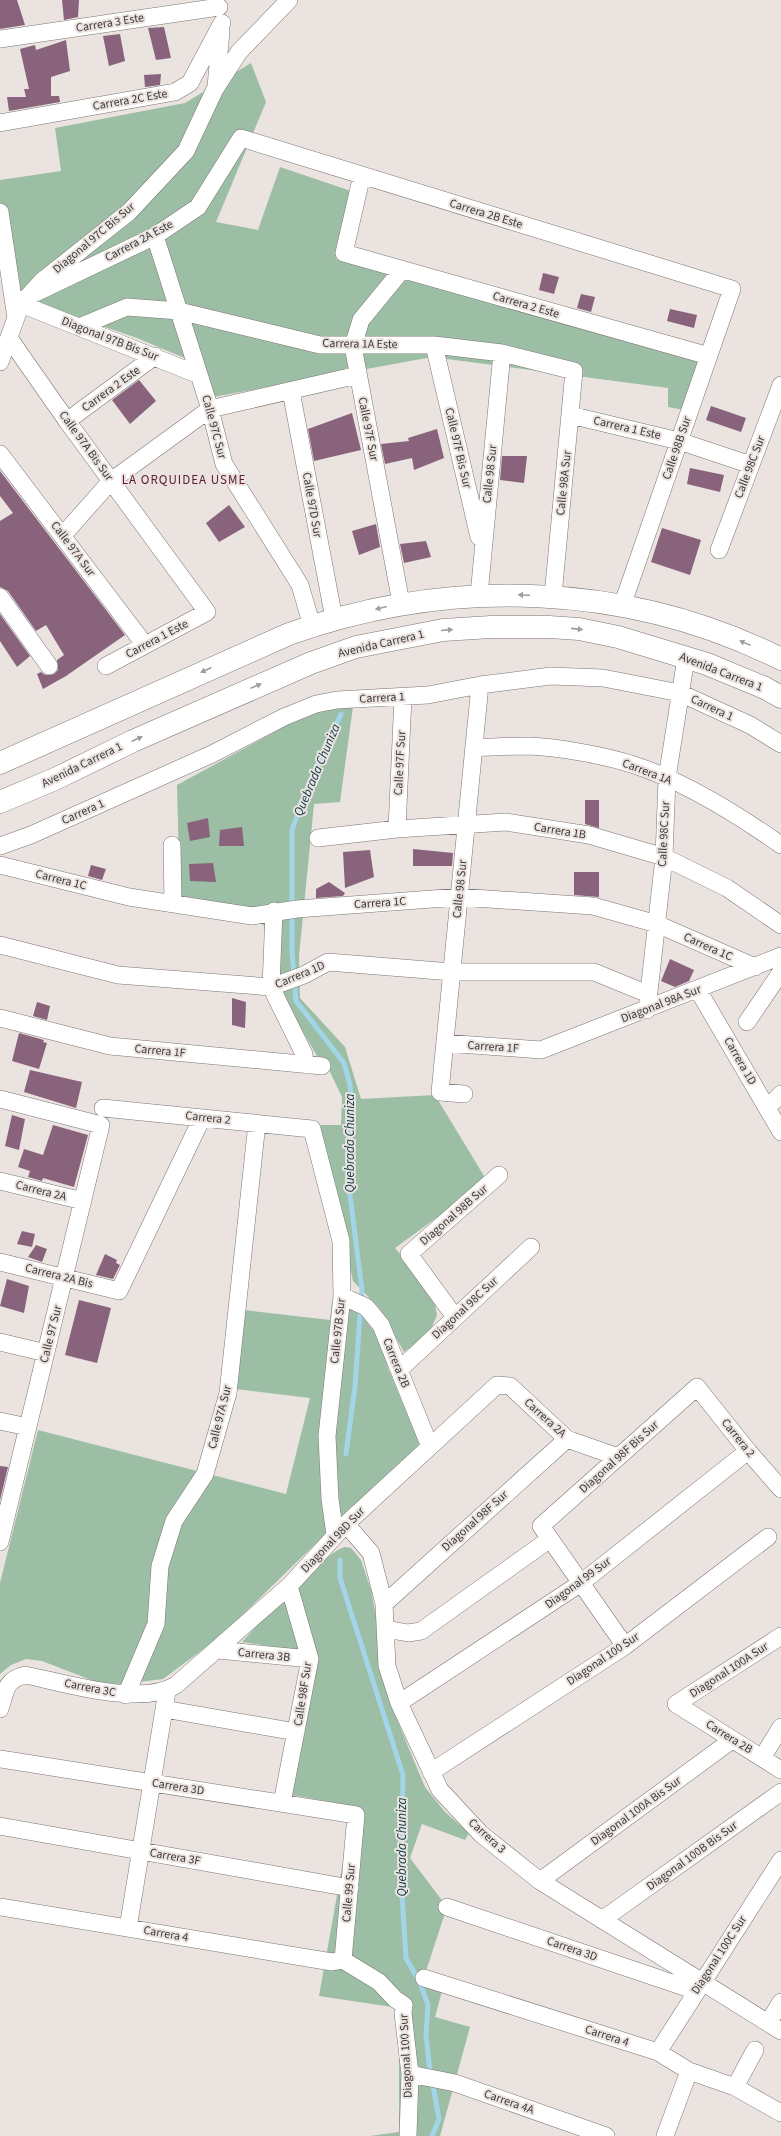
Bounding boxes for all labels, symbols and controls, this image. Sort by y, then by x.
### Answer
street label: Carrera 3 Este [75,9,145,37]
street label: Carrera 2C Este [91,85,169,115]
street label: Carrera 2B Este [447,195,525,233]
street label: Diagonal 97C Bis Sur [49,198,139,277]
street label: Carrera 2A Este [102,216,176,266]
street label: Carrera 2 Este [491,287,561,323]
street label: Diagonal 97B Bis Sur [59,313,162,366]
street label: Carrera 1A Este [322,335,398,353]
street label: Carrera 2 Este [78,362,144,416]
street label: Calle 97C Sur [197,393,231,462]
street label: Calle 97F Sur [353,396,383,463]
street label: Calle 97F Bis Sur [440,406,476,491]
street label: Calle 97A Bis Sur [55,408,118,485]
street label: Carrera 1 Este [592,412,662,444]
street label: Calle 98B Sur [658,413,696,482]
street label: Calle 98C Sur [730,433,770,501]
street label: Calle 98 Sur [478,443,502,504]
street label: Calle 98A Sur [552,449,576,516]
district label: LA ORQUIDEA USME [122,471,246,489]
street label: Calle 97D Sur [298,471,326,540]
street label: Calle 97A Sur [47,518,100,581]
one-way arrow [517,592,530,598]
one-way arrow [375,605,387,611]
street label: Carrera 1 Este [123,615,191,663]
street label: Avenida Carrera 1 [336,626,426,662]
one-way arrow [571,626,583,633]
one-way arrow [441,627,453,634]
one-way arrow [740,640,751,646]
street label: Avenida Carrera 1 [677,648,765,696]
one-way arrow [200,667,212,673]
one-way arrow [250,683,261,689]
street label: Carrera 1 [359,688,405,708]
street label: Carrera 1 [688,691,736,725]
water label: Quebrada Chuniza [289,721,345,819]
street label: Calle 97F Sur [390,729,410,796]
one-way arrow [131,736,143,742]
street label: Avenida Carrera 1 [39,738,125,792]
street label: Carrera 1A [620,755,675,789]
street label: Carrera 1 [59,795,107,829]
street label: Calle 98C Sur [654,800,674,867]
street label: Carrera 1B [533,819,587,843]
street label: Calle 98 Sur [448,858,472,919]
street label: Carrera 1C [34,865,89,895]
street label: Carrera 1C [353,893,407,913]
street label: Carrera 1C [681,929,735,965]
street label: Carrera 1D [272,957,328,993]
street label: Diagonal 98A Sur [618,981,704,1027]
street label: Carrera 1D [719,1034,761,1088]
street label: Carrera 1F [467,1037,519,1057]
street label: Carrera 1F [134,1040,186,1062]
water label: Quebrada Chuniza [341,1094,359,1192]
street label: Carrera 2 [185,1107,231,1129]
street label: Carrera 2A [14,1176,69,1206]
street label: Diagonal 98B Sur [416,1180,492,1249]
street label: Carrera 2A Bis [23,1259,95,1293]
street label: Diagonal 98C Sur [428,1272,503,1343]
street label: Calle 97B Sur [326,1297,350,1365]
street label: Calle 97 Sur [36,1303,67,1365]
street label: Carrera 2B [378,1336,414,1390]
street label: Calle 97A Sur [204,1382,236,1451]
street label: Carrera 2A [520,1394,570,1442]
street label: Carrera 2 [717,1415,759,1461]
street label: Diagonal 98F Bis Sur [576,1416,663,1497]
street label: Diagonal 98F Sur [438,1486,513,1555]
street label: Diagonal 98D Sur [297,1503,369,1577]
street label: Diagonal 99 Sur [541,1553,615,1613]
street label: Diagonal 100 Sur [563,1628,643,1690]
street label: Diagonal 100A Sur [686,1638,772,1702]
street label: Carrera 3B [237,1644,291,1666]
street label: Calle 98F Sur [290,1660,317,1727]
street label: Carrera 3C [63,1675,117,1701]
street label: Carrera 2B [702,1716,756,1758]
street label: Diagonal 100A Bis Sur [587,1772,685,1850]
street label: Carrera 3D [151,1774,205,1800]
water label: Quebrada Chuniza [393,1798,411,1896]
street label: Carrera 3 [464,1815,510,1858]
street label: Diagonal 100B Bis Sur [643,1817,742,1895]
street label: Carrera 3F [148,1844,202,1870]
street label: Calle 99 Sur [338,1862,360,1923]
street label: Diagonal 100C Sur [687,1911,751,1998]
street label: Carrera 4 [142,1922,190,1946]
street label: Carrera 3D [544,1932,600,1966]
street label: Diagonal 100 Sur [395,2013,417,2099]
street label: Carrera 4 [583,2021,631,2051]
street label: Carrera 4A [482,2086,537,2119]

